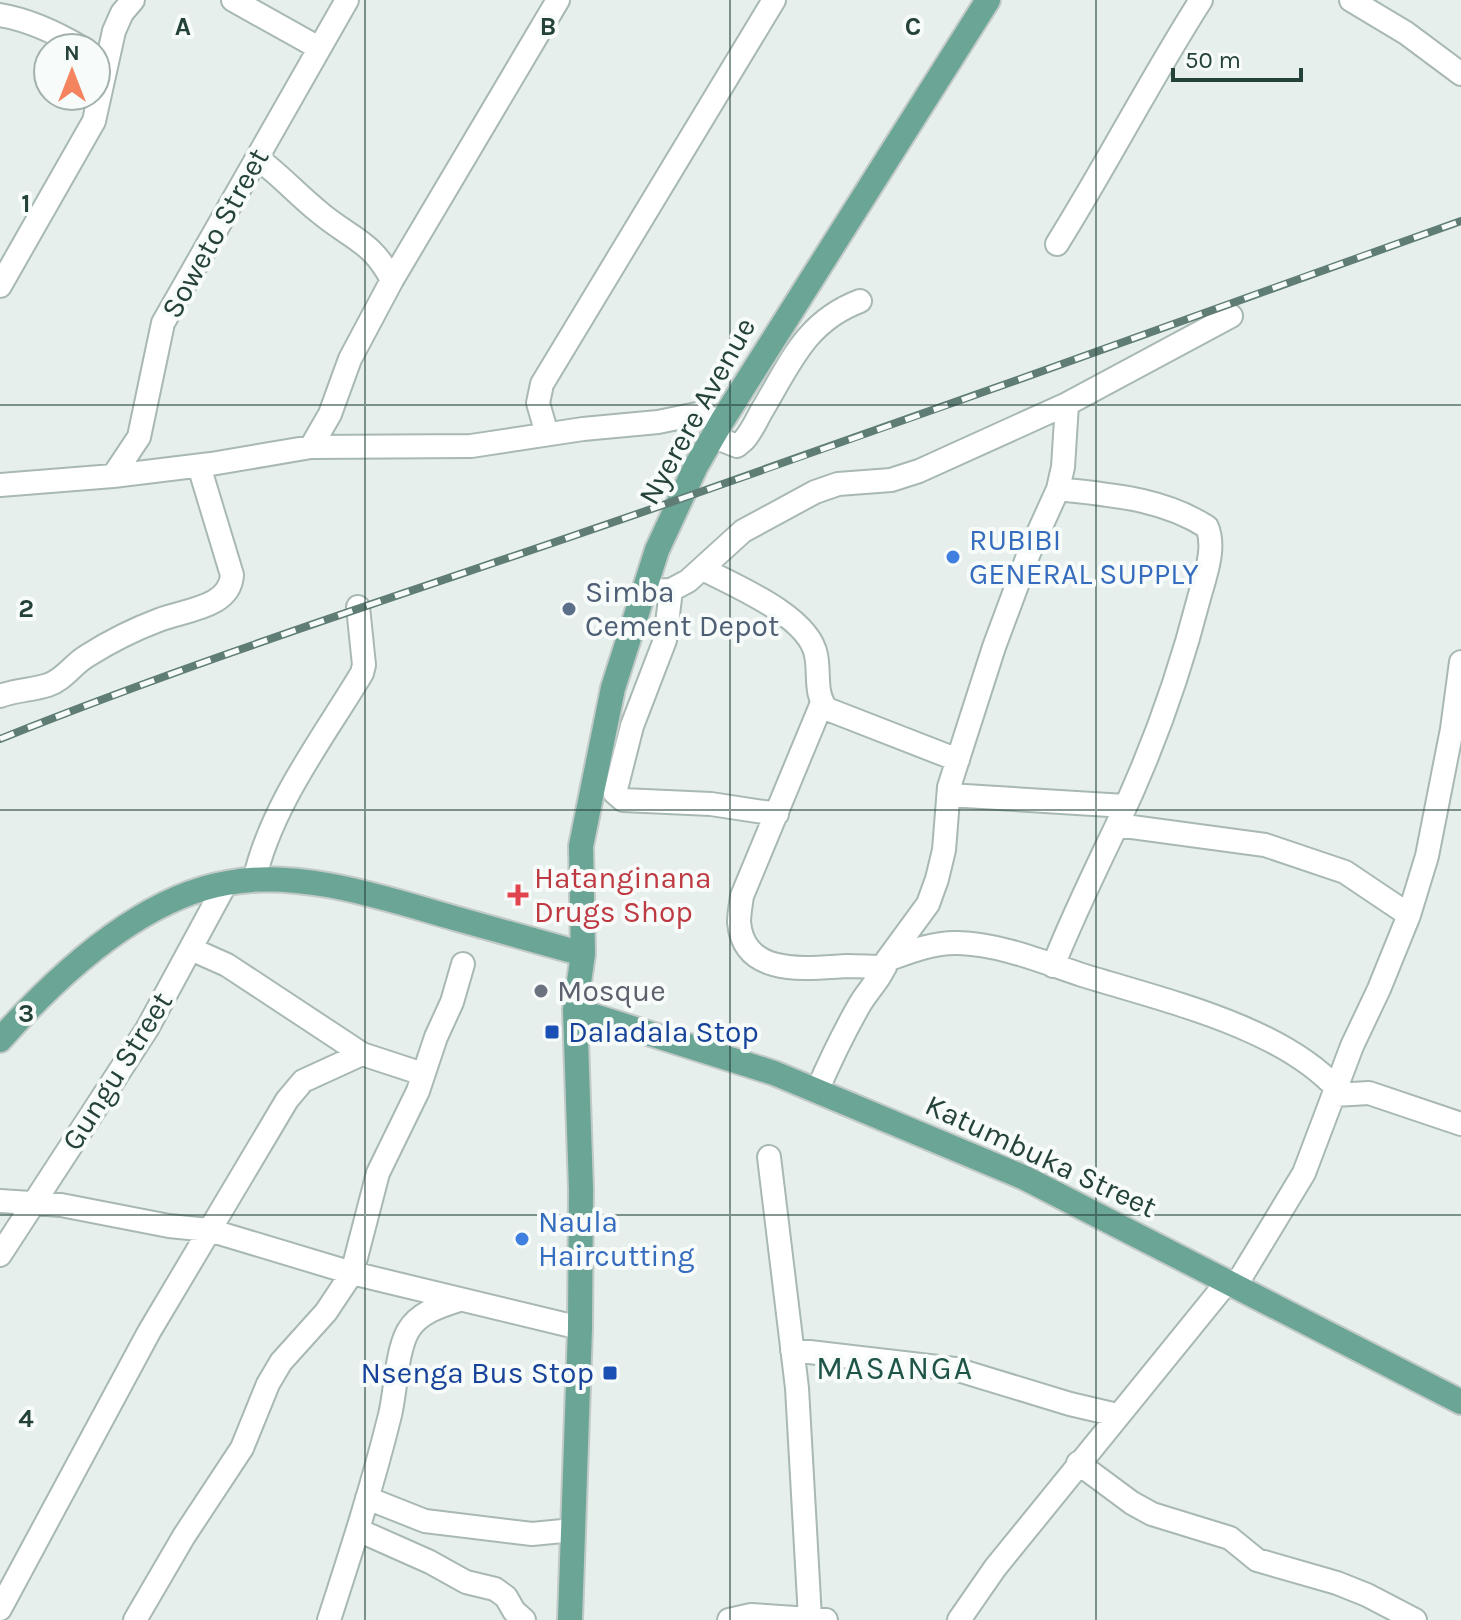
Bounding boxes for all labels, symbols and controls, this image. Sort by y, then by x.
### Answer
text: A [175,11,191,42]
text: B [540,11,556,42]
text: C [905,11,921,42]
north arrow [32,32,112,112]
scale bar [1173,32,1301,82]
text: N [64,40,80,66]
text: 50 m [1185,46,1241,74]
street label: Soweto Street [153,142,277,324]
text: 1 [21,188,31,219]
street label: Nyerere Avenue [631,311,763,511]
place label: RUBIBI GENERAL SUPPLY [969,522,1199,592]
marker: RUBIBI GENERAL SUPPLY [944,548,962,566]
place label: Simba Cement Depot [585,574,779,644]
text: 2 [18,593,34,624]
marker: Simba Cement Depot [560,600,578,618]
place label: Hatanginana Drugs Shop [534,860,712,930]
marker: Hatanginana Drugs Shop [509,886,527,904]
place label: Mosque [557,973,666,1009]
marker: Mosque [532,982,550,1000]
street label: Gungu Street [54,985,180,1157]
text: 3 [18,998,34,1029]
place label: Daladala Stop [568,1014,759,1050]
marker: Daladala Stop [543,1023,561,1041]
street label: Katumbuka Street [920,1087,1162,1225]
place label: Naula Haircutting [538,1204,695,1274]
marker: Naula Haircutting [513,1230,531,1248]
district label: MASANGA [816,1350,974,1387]
place label: Nsenga Bus Stop [361,1355,594,1391]
marker: Nsenga Bus Stop [601,1364,619,1382]
text: 4 [18,1403,34,1434]

